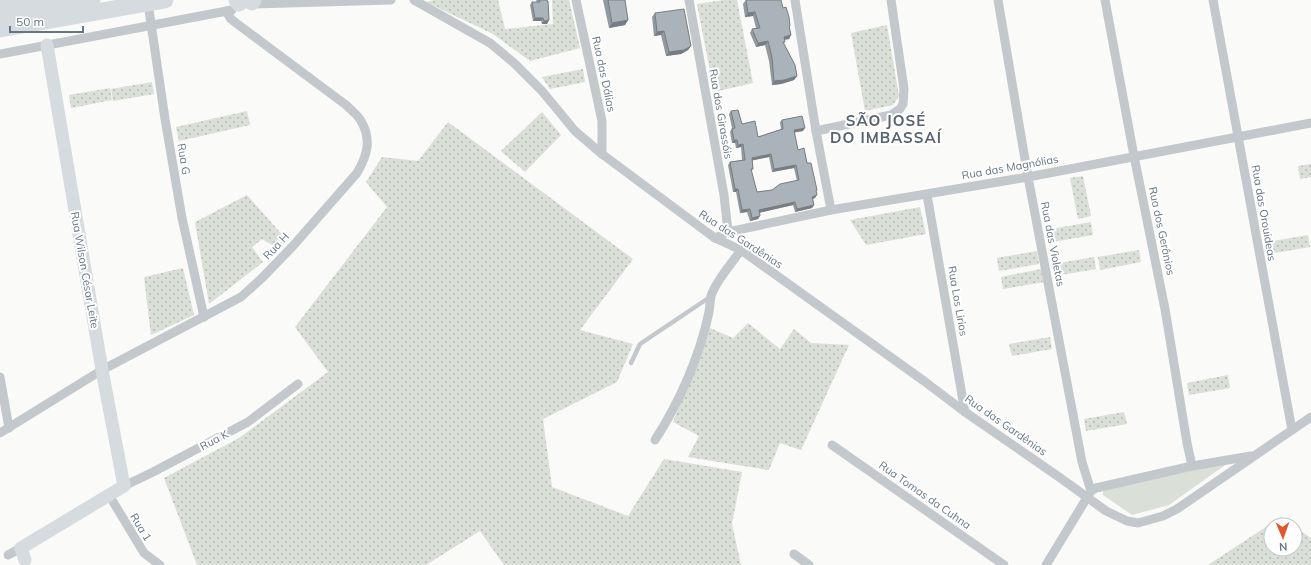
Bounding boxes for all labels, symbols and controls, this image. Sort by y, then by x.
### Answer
scale bar [10,8,83,34]
text: 50 m [16,14,44,29]
street label: Rua das Dálias [589,35,619,113]
street label: Rua dos Girassóis [706,68,736,160]
district label: SÃO JOSÉ DO IMBASSAÍ [830,111,943,147]
street label: Rua G [175,142,193,176]
street label: Rua das Magnólias [961,152,1059,182]
street label: Rua das Orouideas [1249,164,1279,262]
street label: Rua dos Gerânios [1146,185,1178,277]
street label: Rua das Violetas [1038,200,1068,288]
street label: Rua das Gardênias [696,207,786,271]
street label: Rua Wilson César Leite [68,211,102,329]
street label: Rua H [260,230,292,262]
street label: Rua Los Lirios [945,265,971,337]
street label: Rua das Gardênias [962,391,1050,459]
street label: Rua K [197,426,232,453]
street label: Rua Tomas da Cuhna [876,458,974,532]
street label: Rua 1 [127,511,155,543]
north arrow [1263,517,1303,557]
text: N [1279,540,1288,554]

